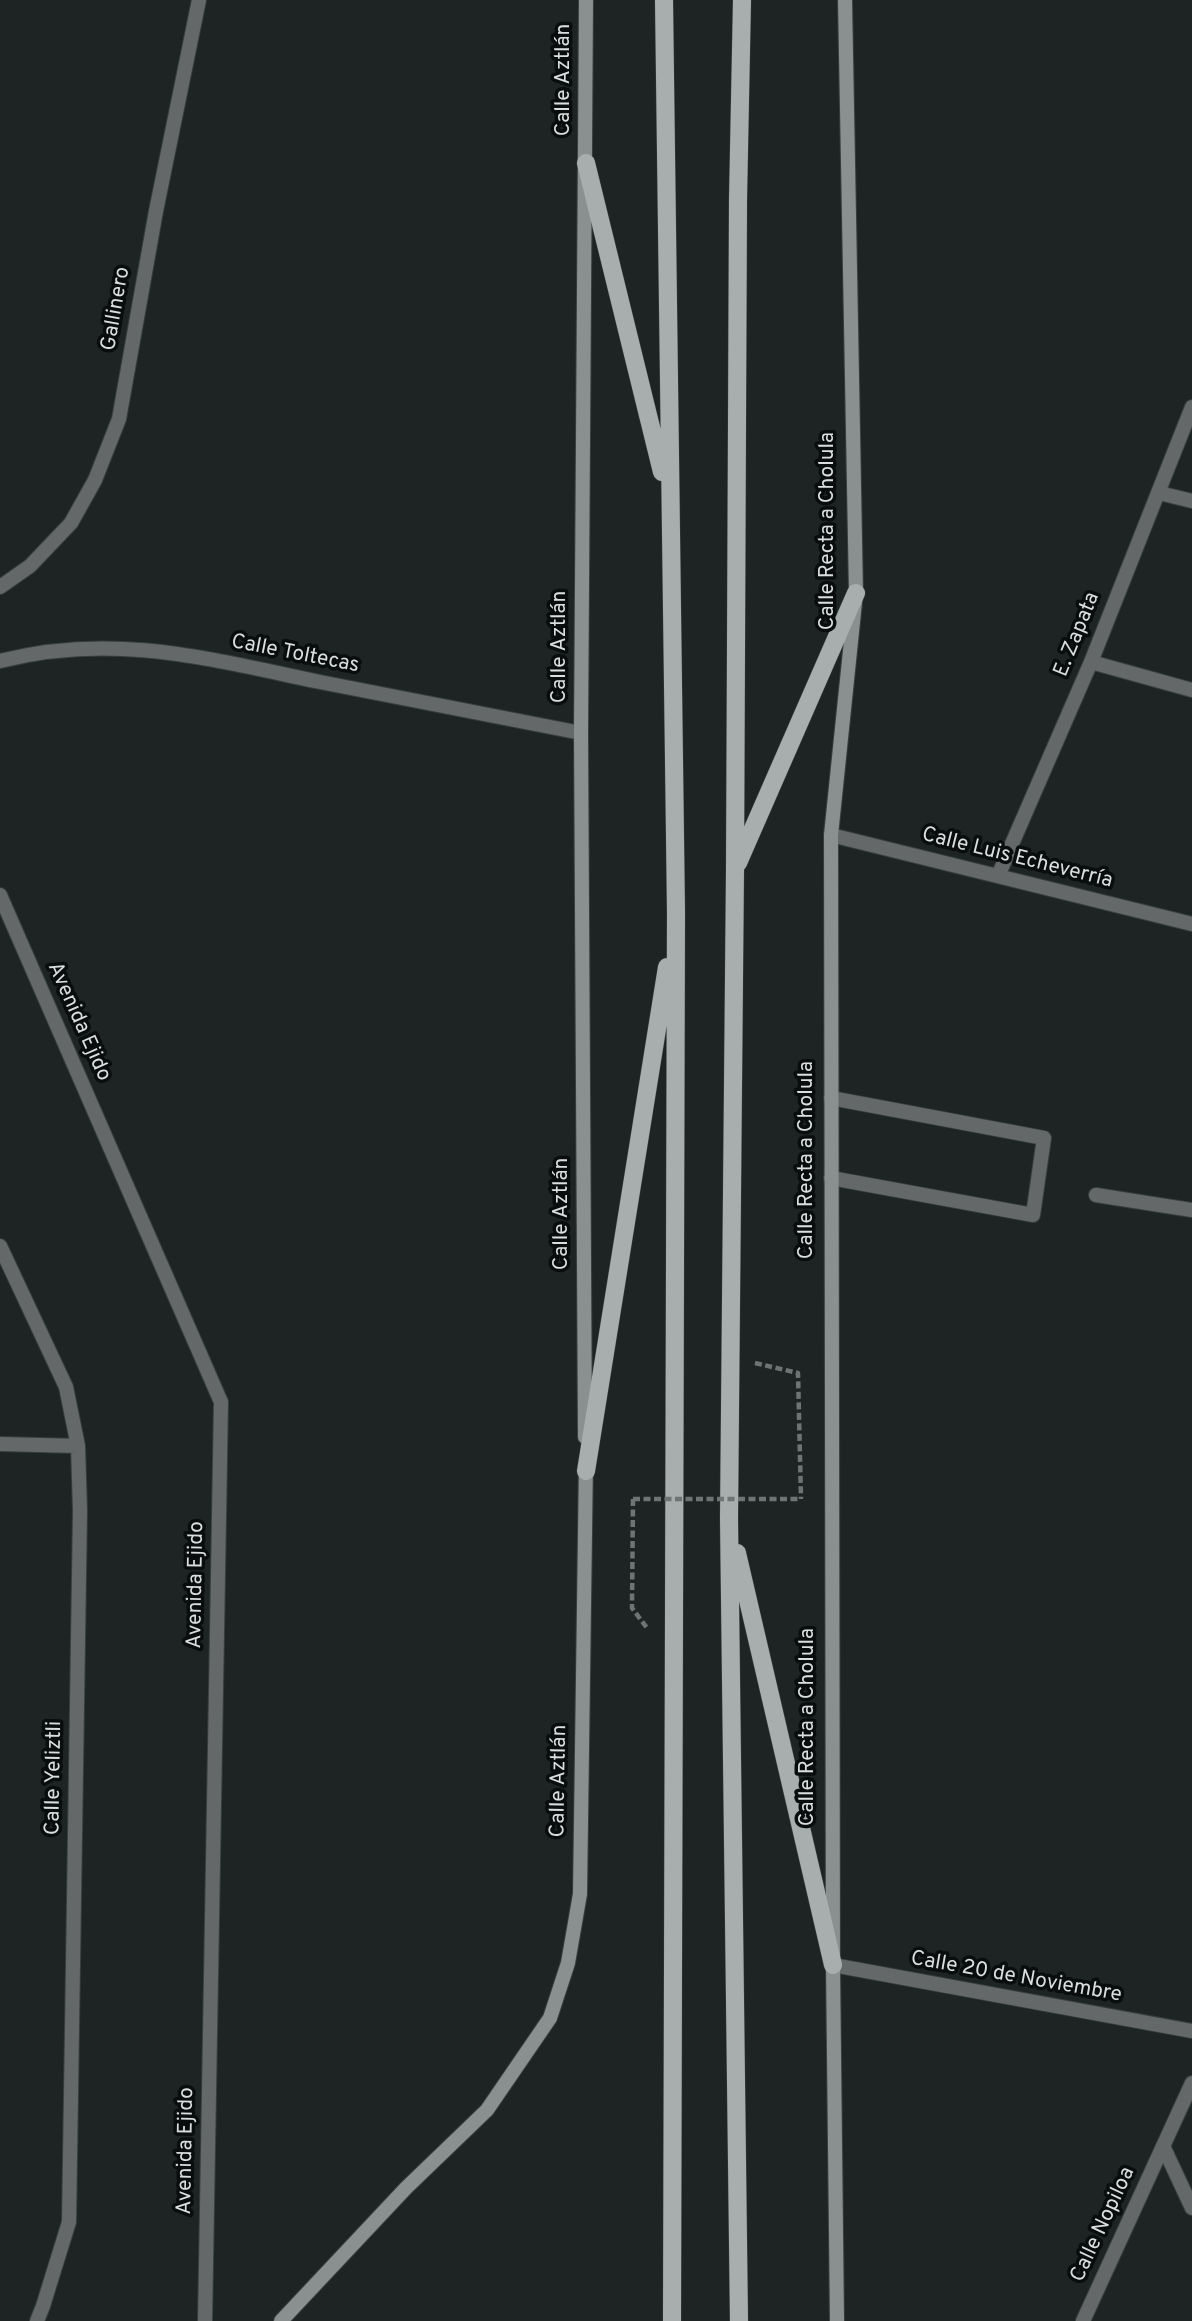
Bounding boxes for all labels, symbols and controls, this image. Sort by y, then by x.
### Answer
street label: Calle Aztlán [552,24,578,136]
street label: Gallinero [97,265,137,353]
street label: Calle Recta a Cholula [816,432,842,630]
street label: E. Zapata [1050,589,1106,681]
street label: Calle Aztlán [548,591,574,703]
street label: Calle Toltecas [229,630,361,680]
street label: Calle Luis Echeverría [919,823,1115,895]
street label: Avenida Ejido [41,959,115,1085]
street label: Calle Recta a Cholula [795,1061,821,1259]
street label: Calle Aztlán [550,1158,576,1270]
street label: Avenida Ejido [183,1521,211,1649]
street label: Calle Recta a Cholula [796,1628,822,1826]
street label: Calle Yeliztli [41,1721,69,1835]
street label: Calle Aztlán [546,1724,574,1838]
street label: Calle 20 de Noviembre [909,1947,1123,2009]
street label: Avenida Ejido [173,2087,201,2215]
street label: Calle Nopiloa [1066,2163,1142,2287]

